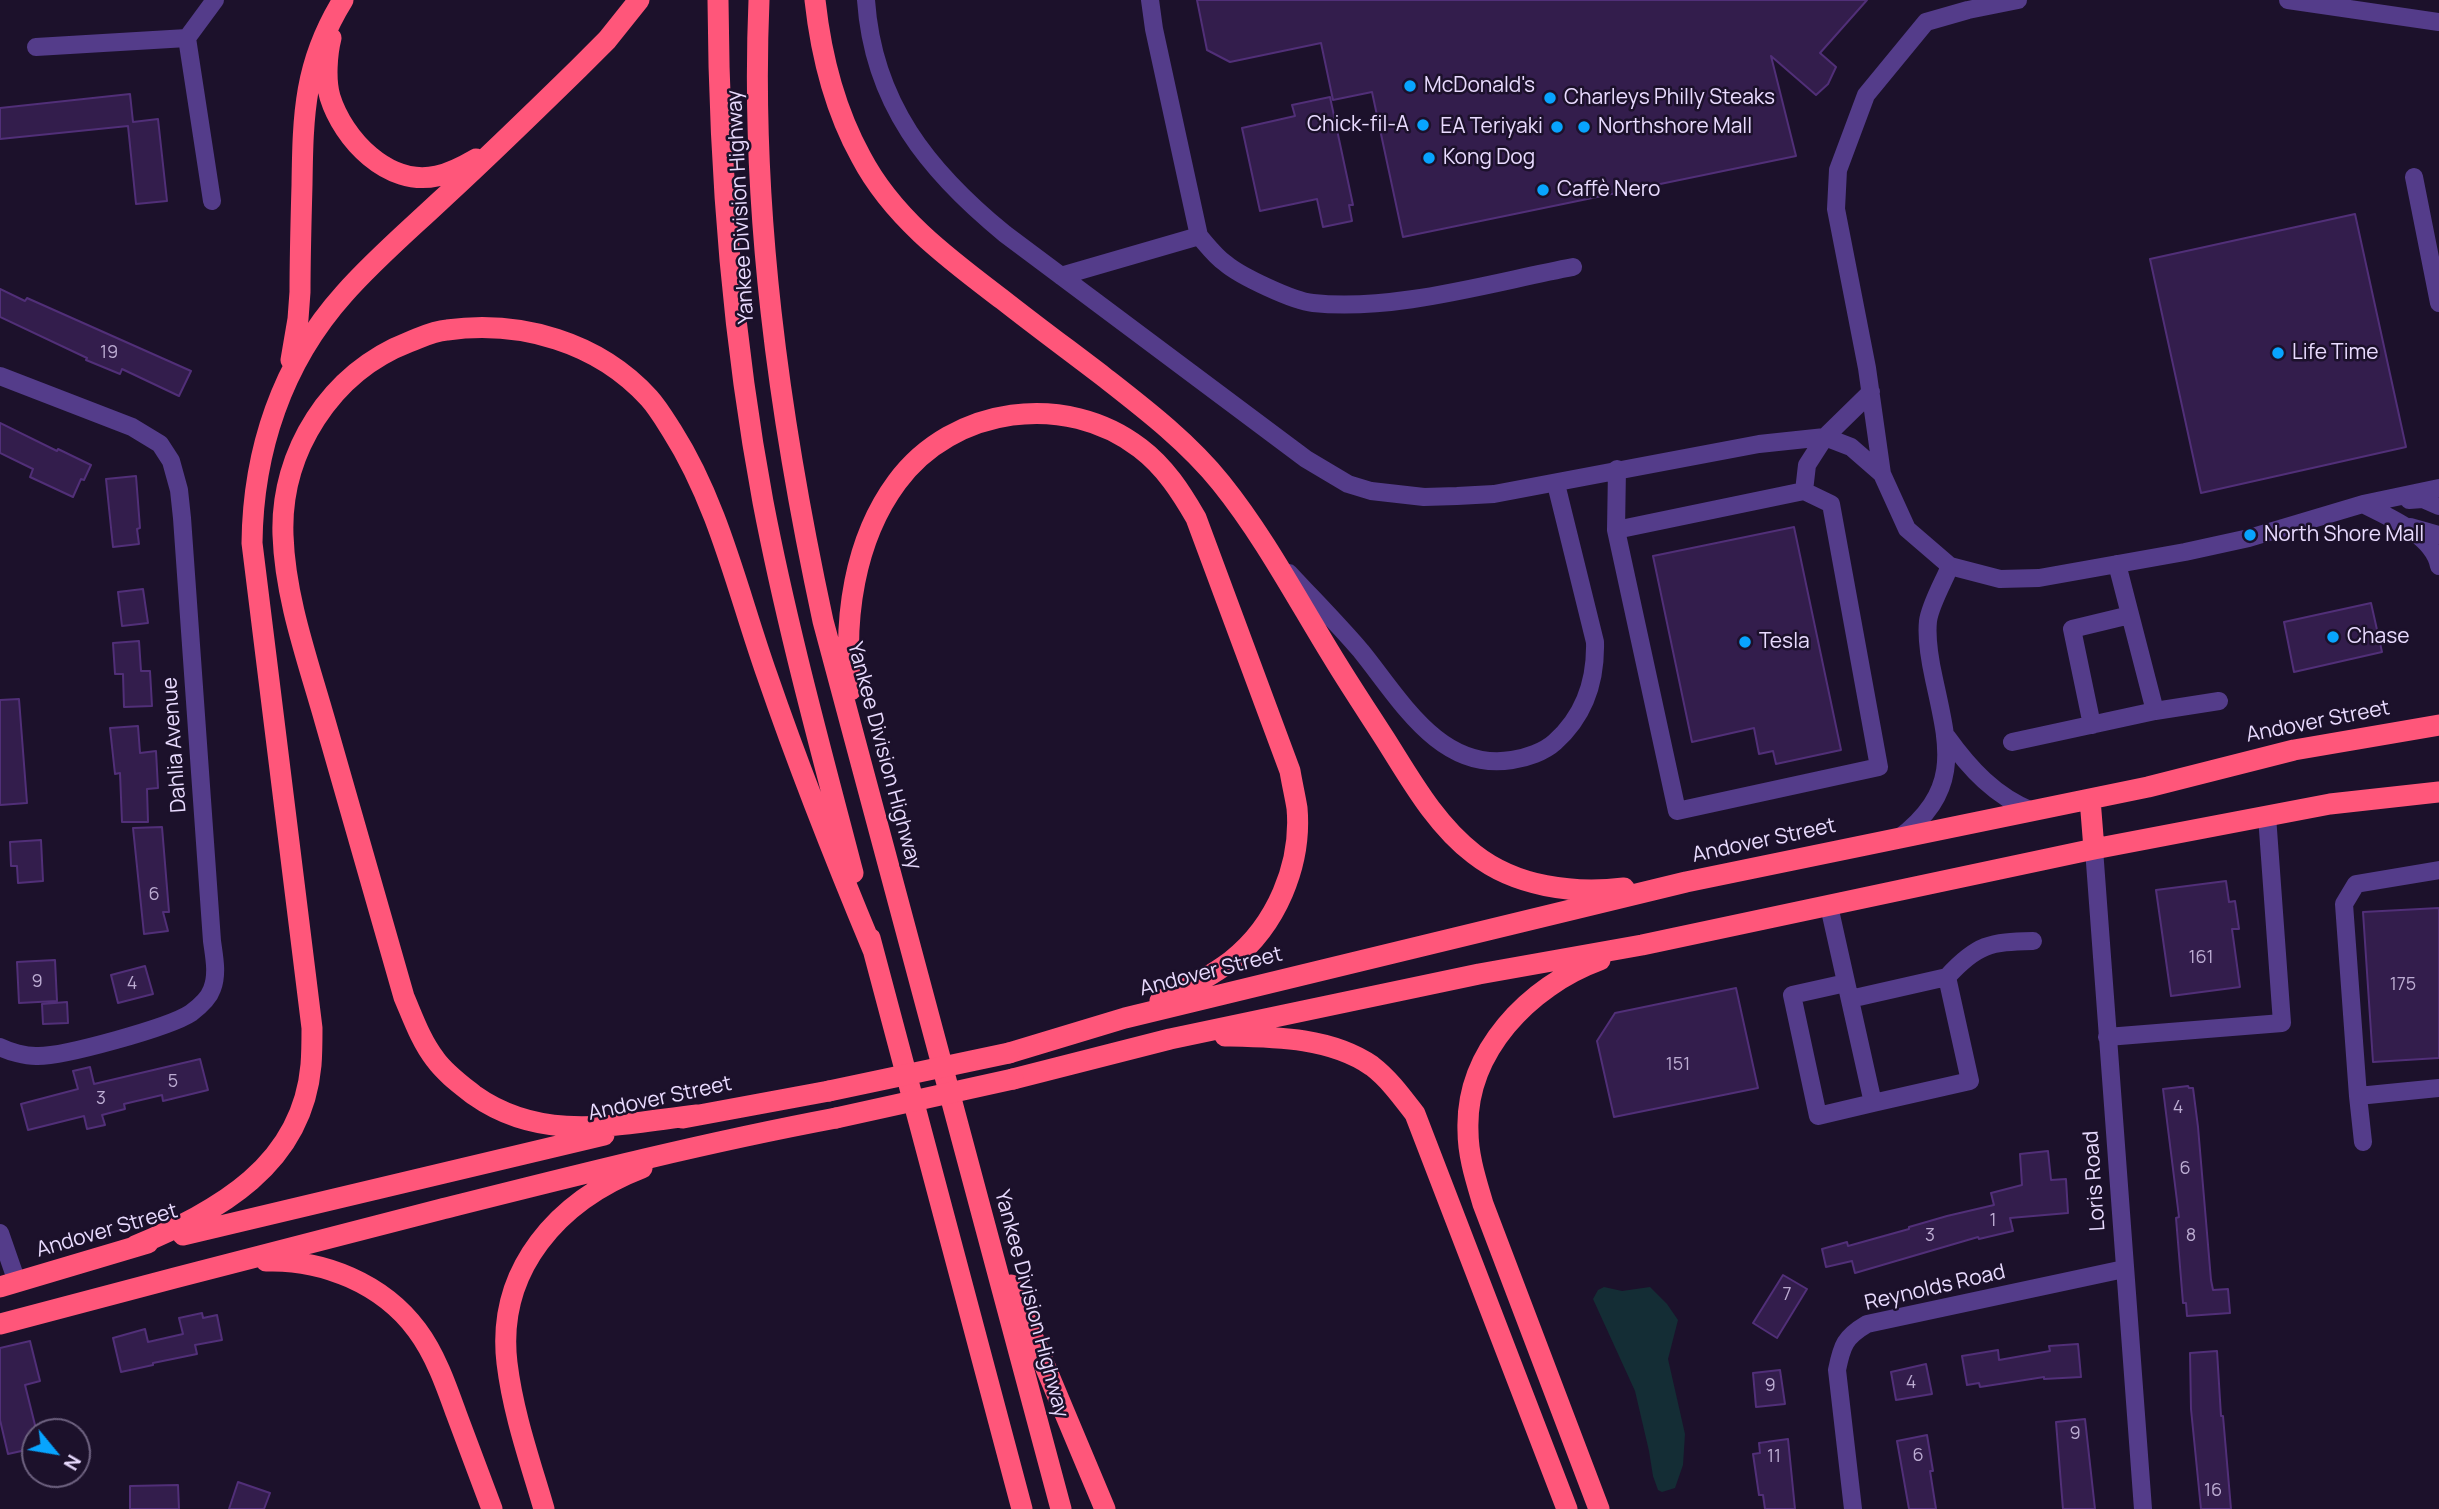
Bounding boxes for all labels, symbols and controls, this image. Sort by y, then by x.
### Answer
place label: McDonald's [1424,73,1535,99]
marker: McDonald's [1402,78,1418,94]
place label: Charleys Philly Steaks [1564,85,1775,111]
street label: Yankee Division Highway [722,89,760,325]
marker: Charleys Philly Steaks [1542,90,1558,106]
place label: Chick-fil-A [1307,112,1409,138]
place label: EA Teriyaki [1440,114,1543,140]
place label: Northshore Mall [1598,114,1752,140]
marker: Chick-fil-A [1415,117,1431,133]
marker: EA Teriyaki [1549,119,1565,135]
marker: Northshore Mall [1576,119,1592,135]
place label: Kong Dog [1443,145,1535,171]
marker: Kong Dog [1421,150,1437,166]
place label: Caffè Nero [1557,177,1661,203]
marker: Caffè Nero [1535,182,1551,198]
place label: Life Time [2292,340,2379,366]
house number: 19 [100,342,118,364]
marker: Life Time [2270,345,2286,361]
place label: North Shore Mall [2264,522,2424,548]
marker: North Shore Mall [2242,527,2258,543]
place label: Chase [2347,624,2409,650]
place label: Tesla [1759,629,1810,655]
marker: Chase [2325,629,2341,645]
marker: Tesla [1737,634,1753,650]
street label: Yankee Division Highway [841,639,927,873]
street label: Dahlia Avenue [158,676,192,814]
street label: Andover Street [2244,696,2392,748]
street label: Andover Street [1690,813,1838,869]
house number: 6 [148,884,160,906]
street label: Andover Street [1137,942,1285,1002]
house number: 161 [2189,947,2213,969]
house number: 9 [31,971,43,993]
house number: 4 [127,973,137,995]
house number: 175 [2390,974,2416,996]
house number: 151 [1666,1054,1690,1076]
house number: 5 [168,1071,178,1093]
street label: Andover Street [586,1071,734,1127]
house number: 3 [96,1088,106,1110]
house number: 4 [2173,1097,2183,1119]
street label: Loris Road [2079,1130,2111,1232]
house number: 6 [2179,1158,2191,1180]
street label: Yankee Division Highway [988,1187,1074,1421]
street label: Andover Street [33,1199,181,1263]
house number: 1 [1989,1210,1997,1232]
house number: 3 [1925,1225,1935,1247]
house number: 8 [2186,1225,2196,1247]
street label: Reynolds Road [1862,1260,2008,1316]
house number: 7 [1782,1284,1792,1306]
house number: 4 [1906,1372,1916,1394]
house number: 9 [1764,1375,1776,1397]
north arrow [21,1418,91,1488]
house number: 9 [2069,1423,2081,1445]
house number: 6 [1912,1445,1924,1467]
house number: 11 [1767,1446,1781,1468]
text: N [58,1450,87,1475]
house number: 16 [2204,1480,2222,1502]

